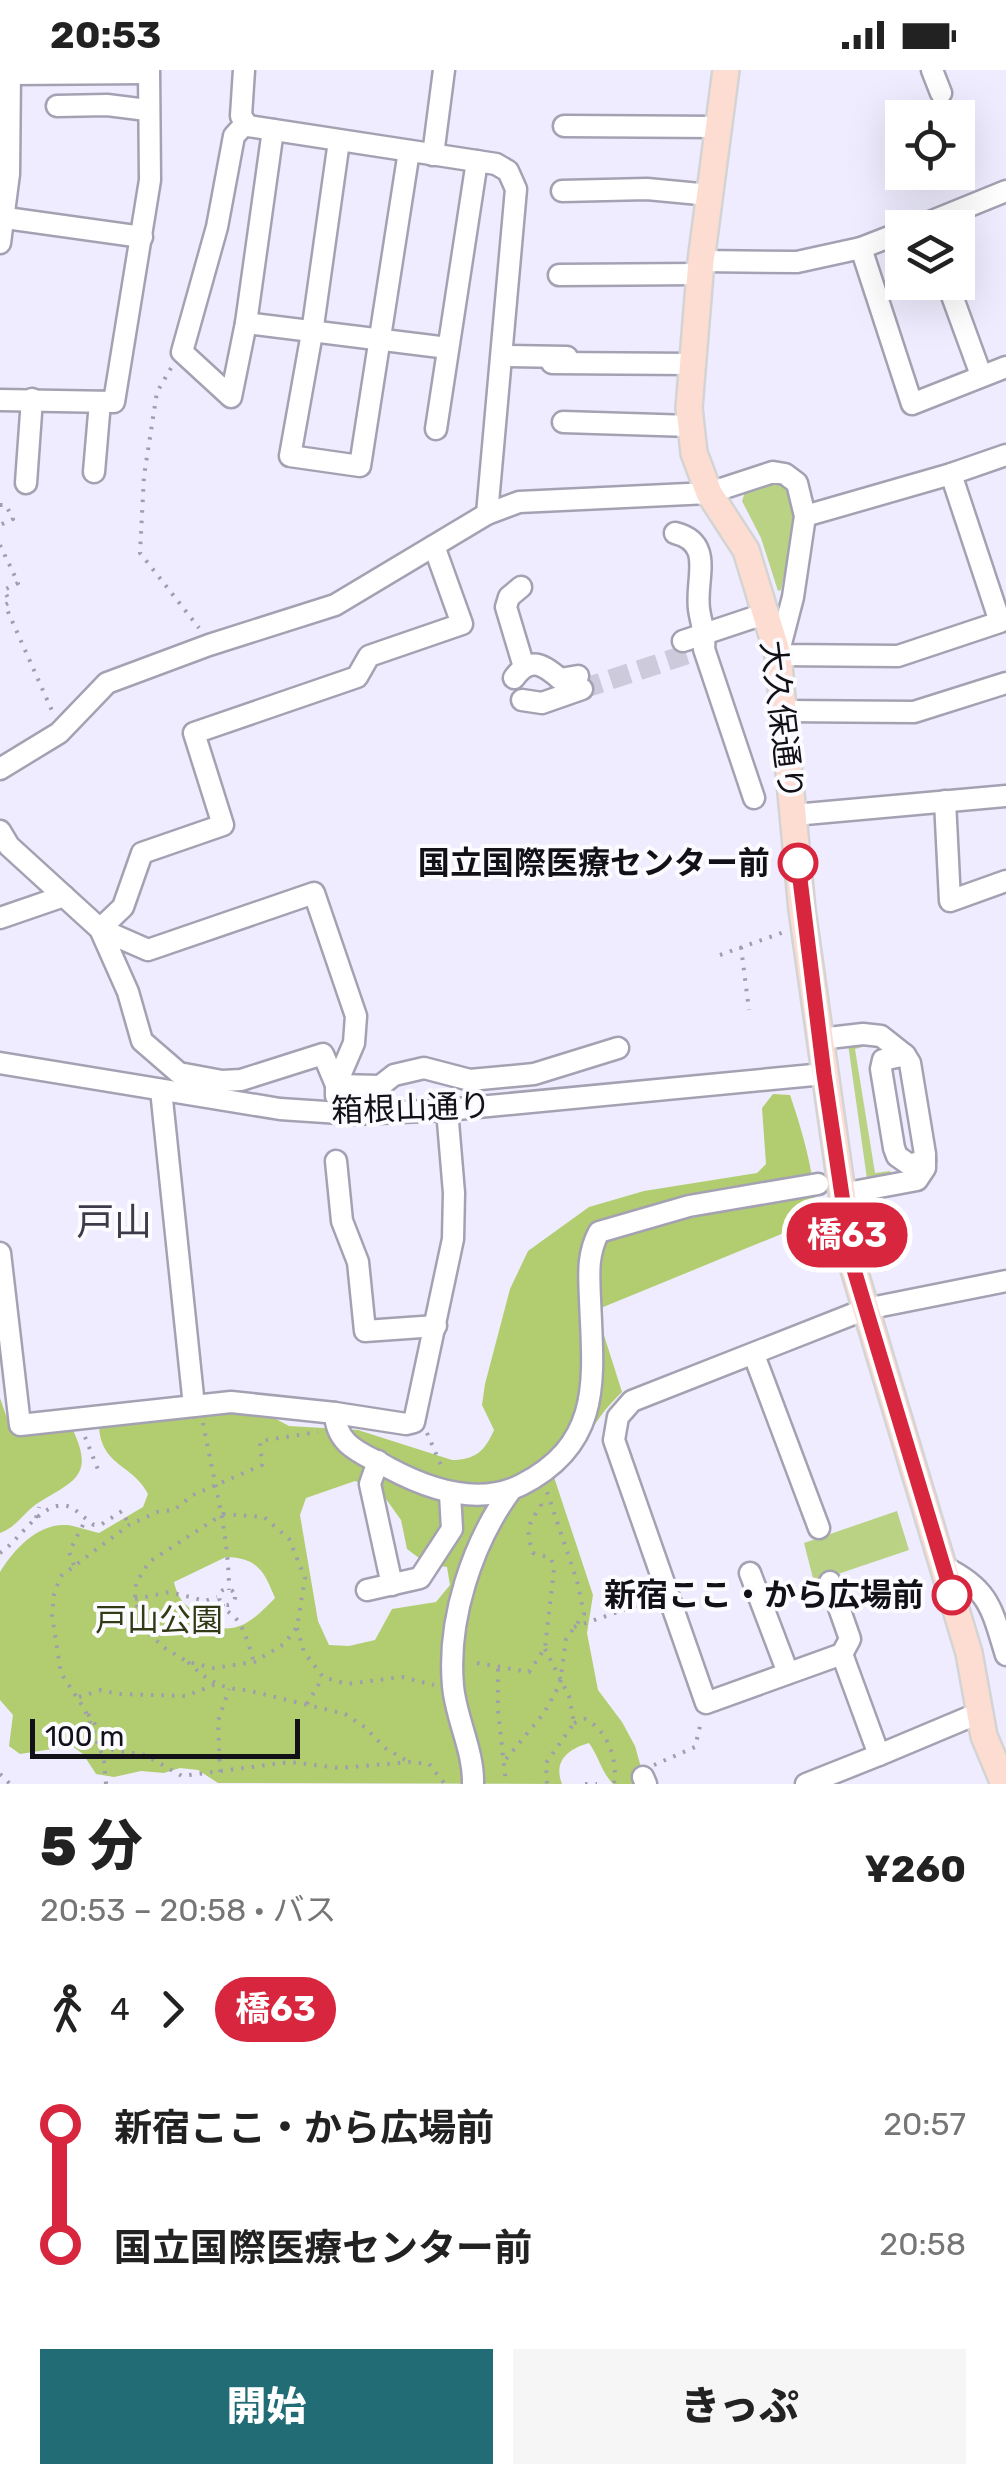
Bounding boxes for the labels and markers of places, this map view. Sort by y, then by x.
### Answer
place label: 国立国際医療センター前 [418,844,770,882]
marker: 国立国際医療センター前 [779,844,817,882]
place label: 新宿ここ・から広場前 [604,1576,924,1614]
marker: 新宿ここ・から広場前 [933,1576,971,1614]

